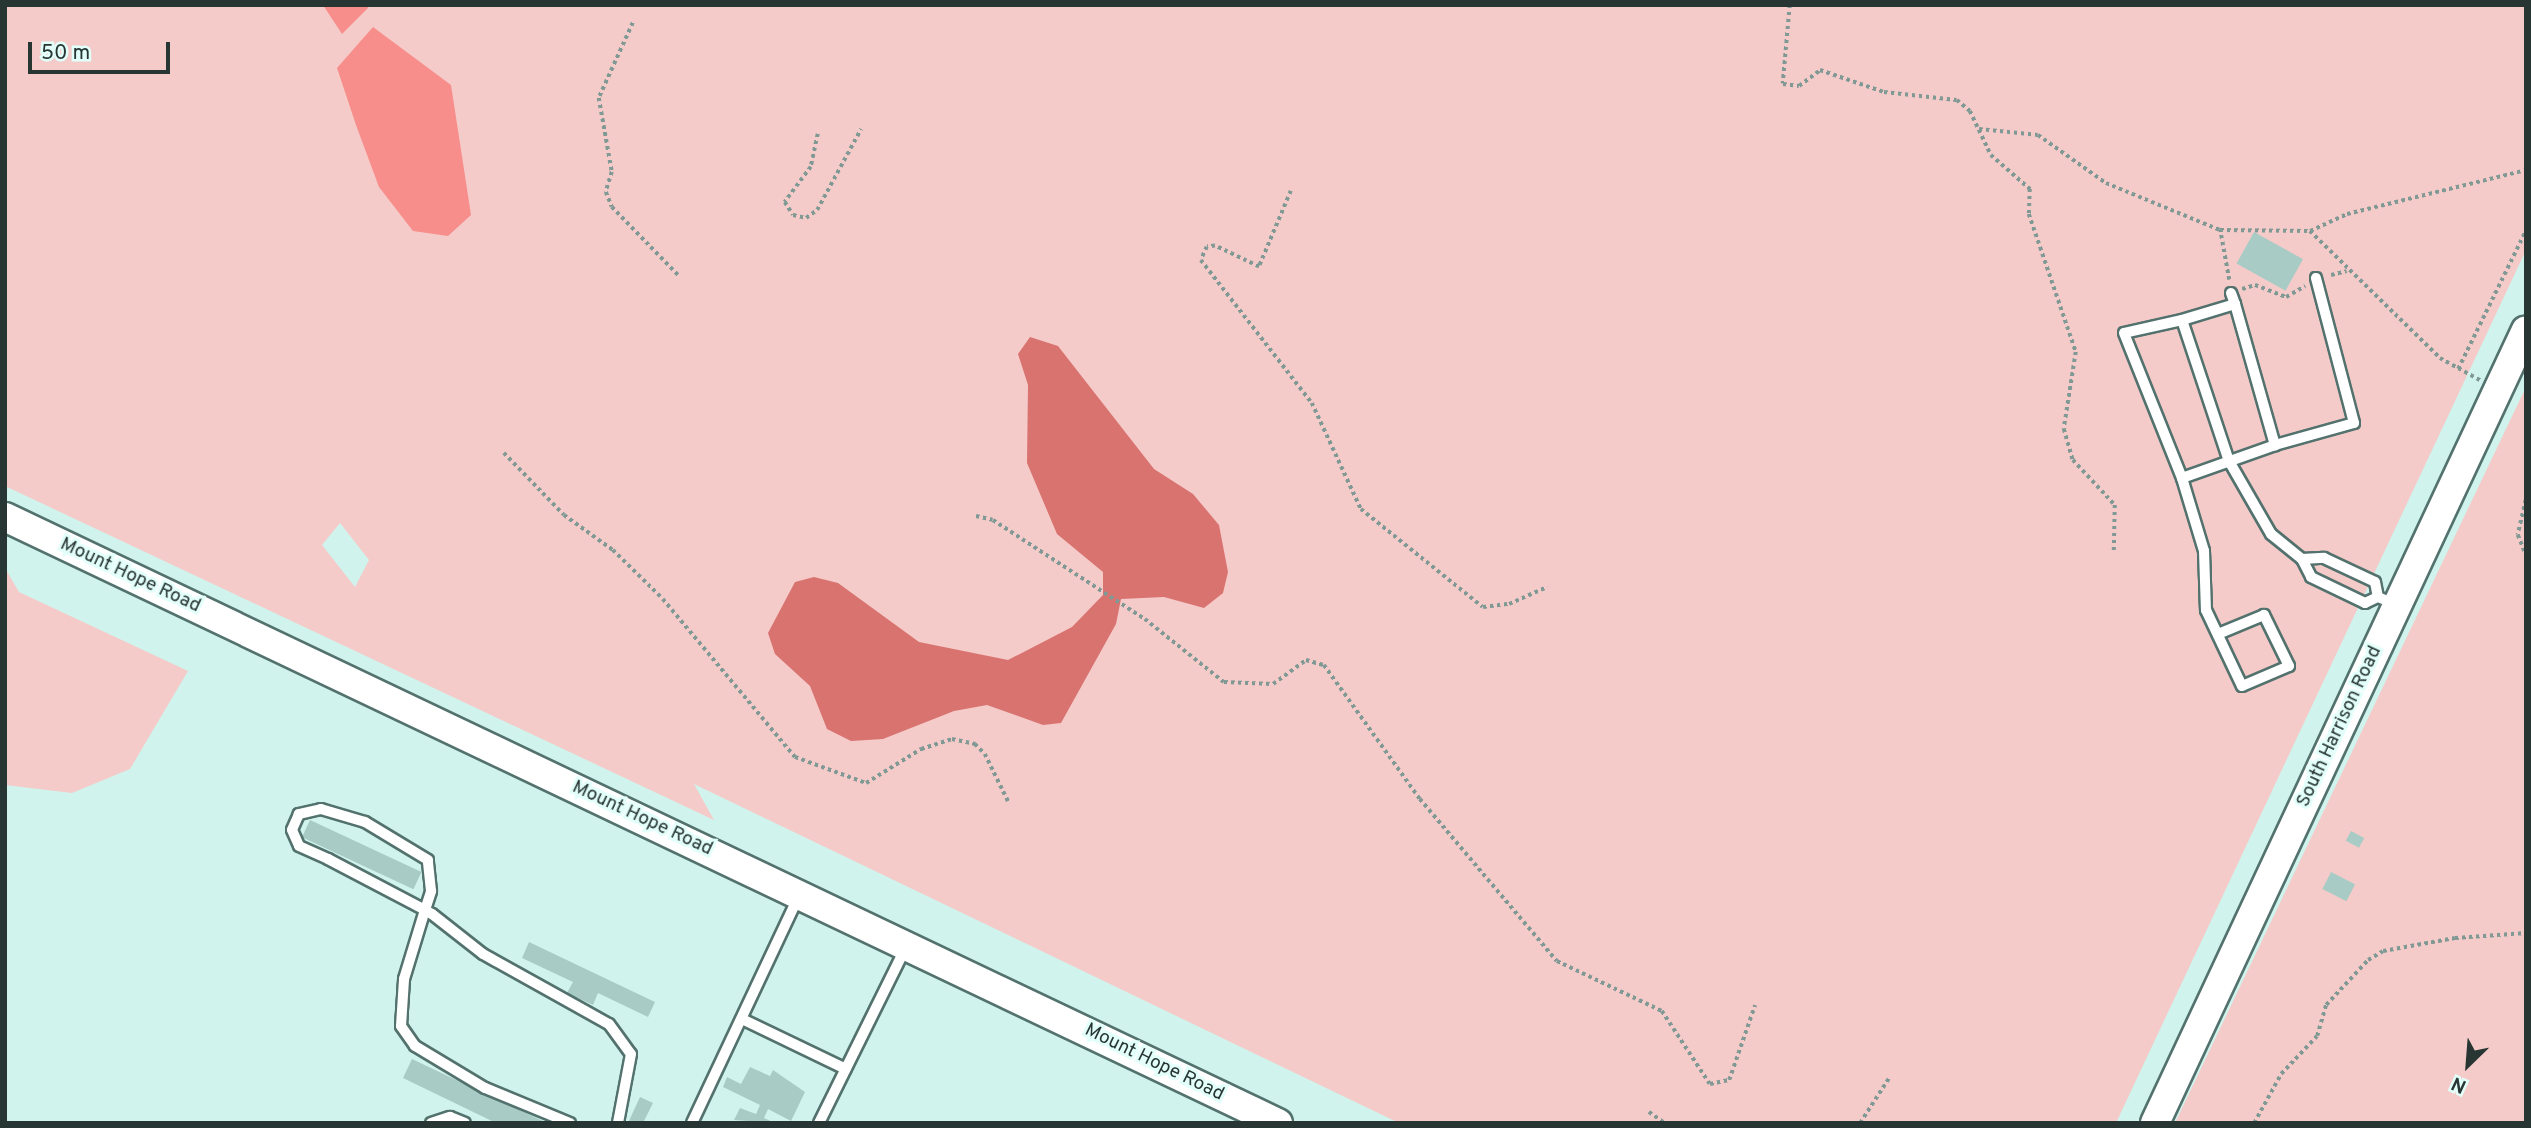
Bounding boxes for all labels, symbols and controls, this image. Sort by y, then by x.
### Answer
scale bar [32,28,173,72]
text: 50 m [41,40,90,67]
street label: Mount Hope Road [56,533,204,619]
street label: South Harrison Road [2293,643,2387,811]
street label: Mount Hope Road [568,776,716,862]
street label: Mount Hope Road [1081,1019,1227,1107]
north arrow [2433,1030,2503,1100]
text: N [2448,1070,2470,1098]

